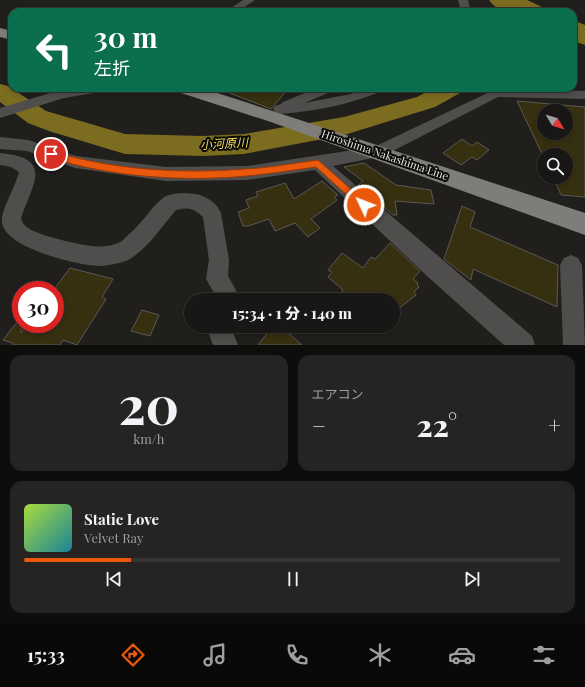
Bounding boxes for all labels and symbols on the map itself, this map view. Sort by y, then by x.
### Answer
north arrow [537,104,573,140]
street label: Hiroshima Nakashima Line [320,126,451,183]
water label: 小河原川 [200,134,250,152]
pin [34,137,68,171]
position arrow [343,184,385,226]
speed limit sign: 30 [12,281,64,333]

